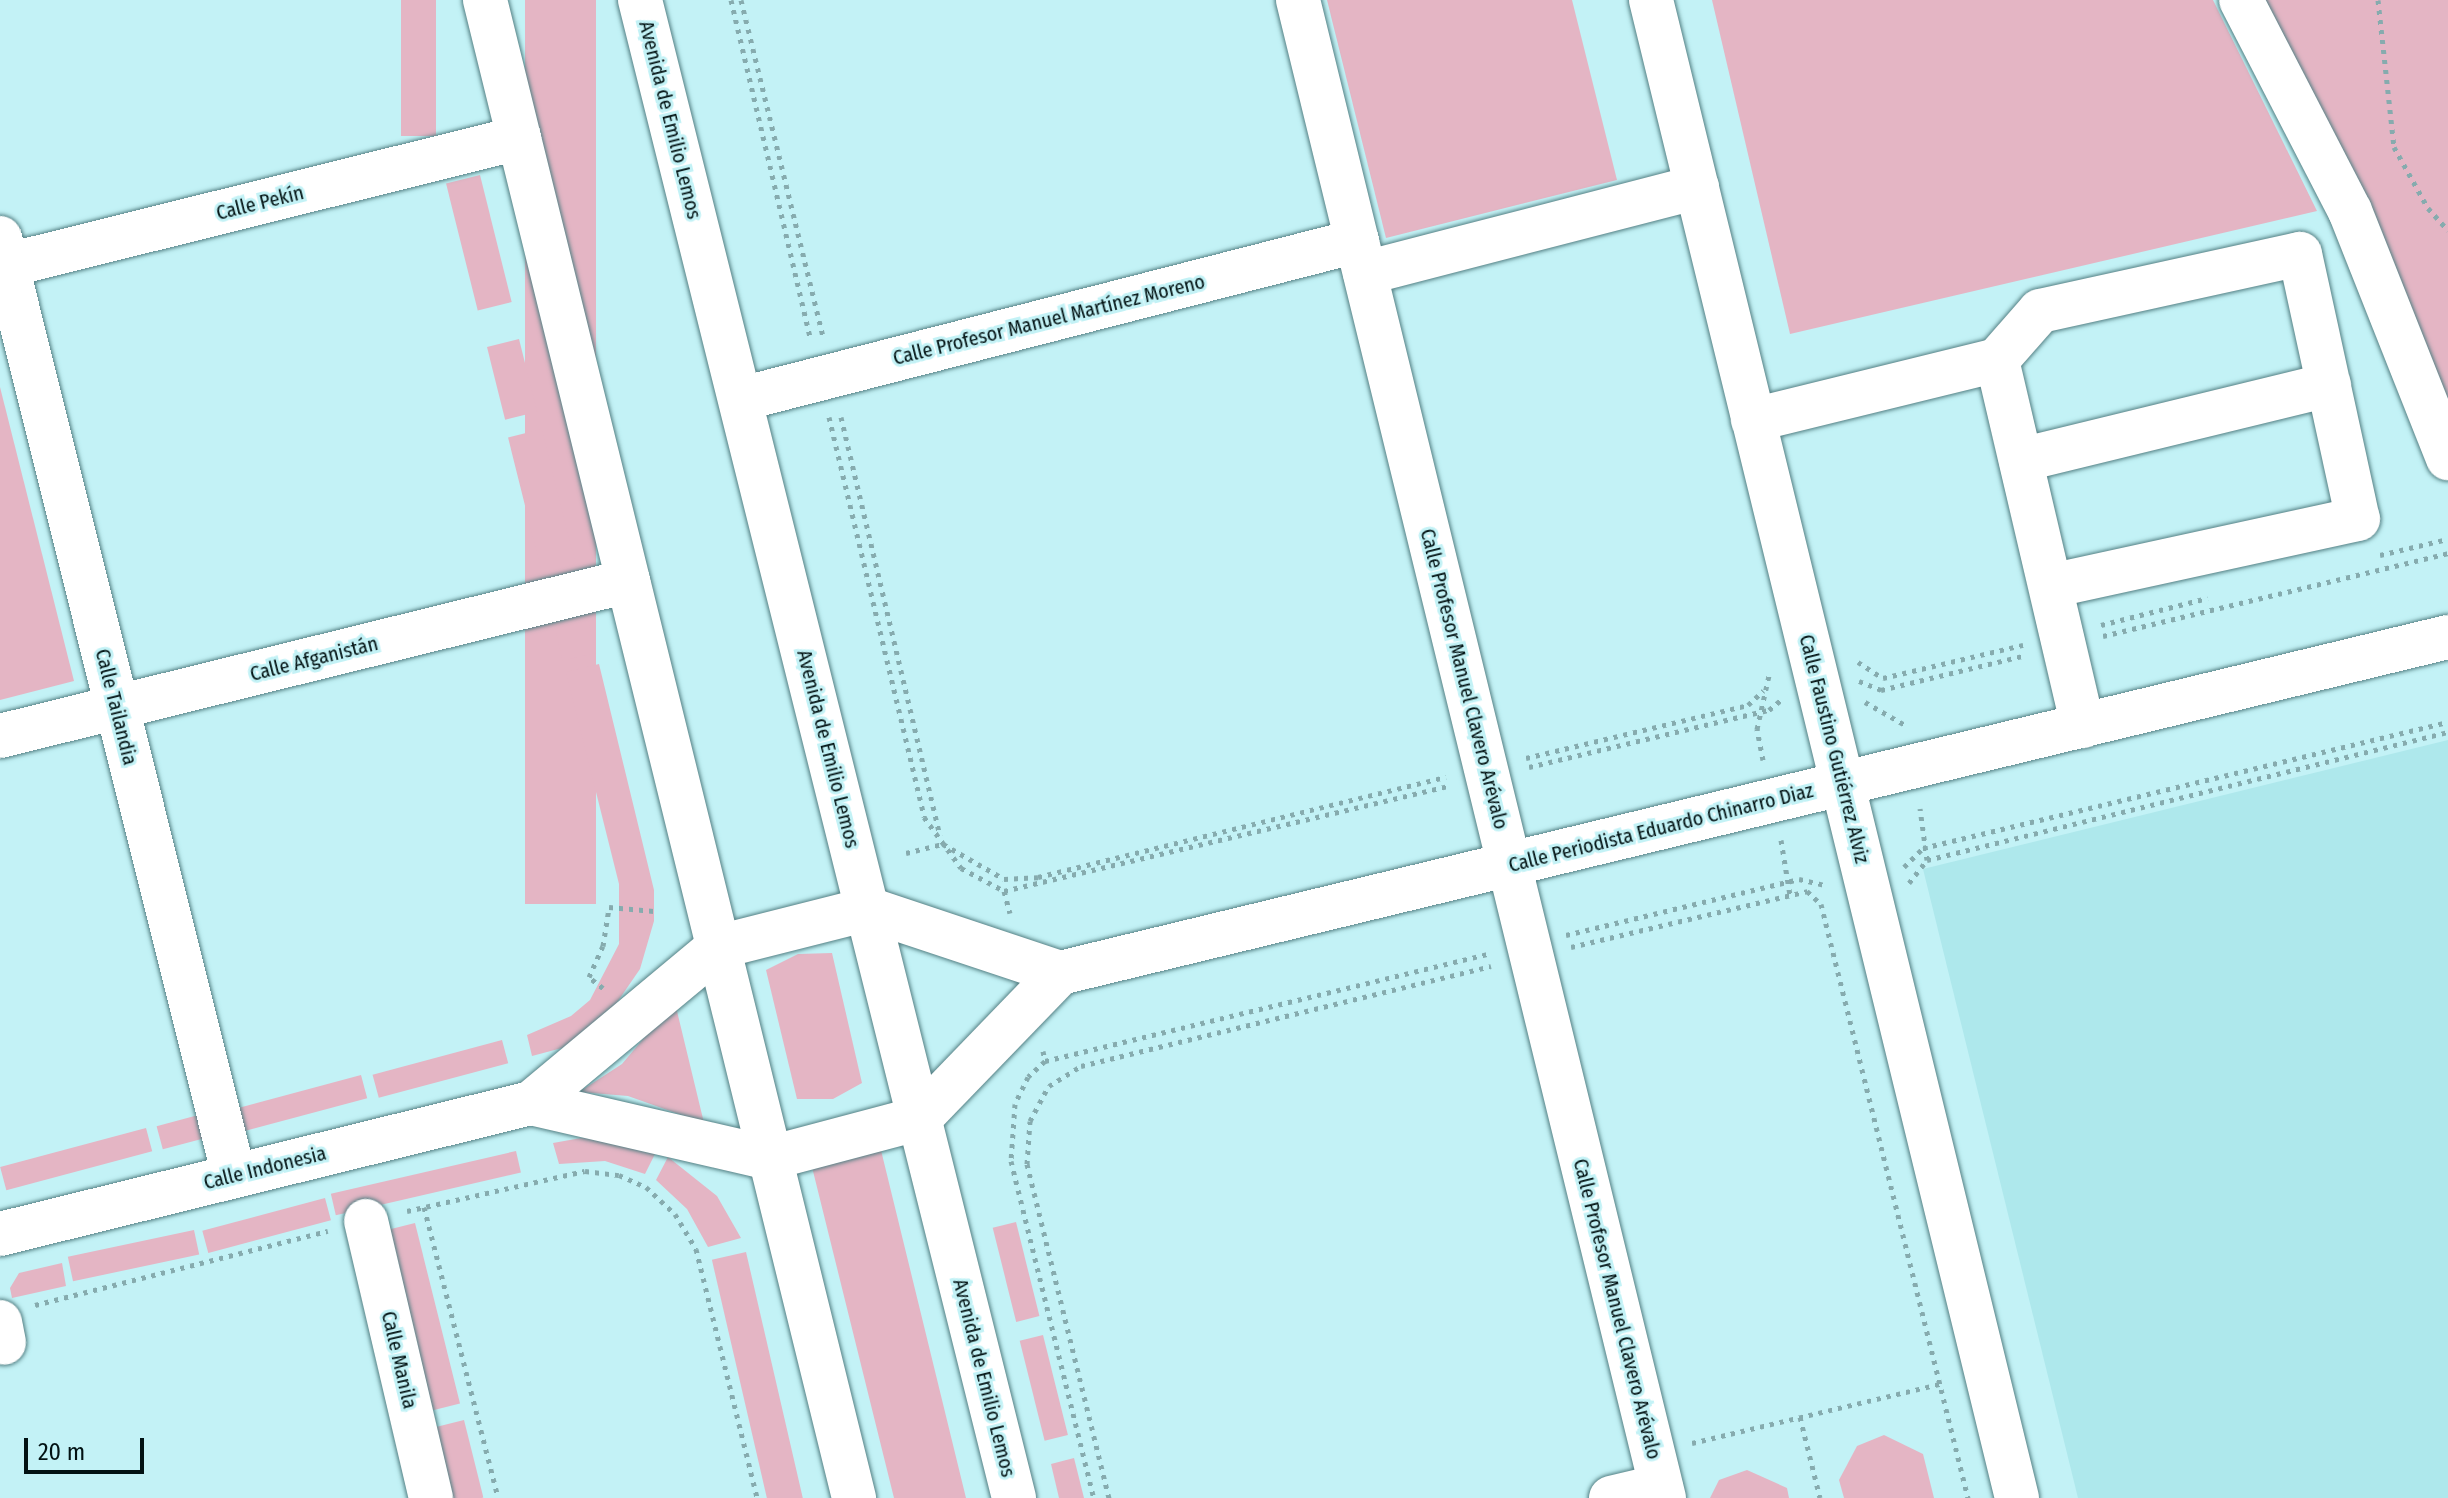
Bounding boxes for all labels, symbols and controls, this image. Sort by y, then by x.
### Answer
street label: Avenida de Emilio Lemos [634,19,706,221]
street label: Calle Pekín [214,181,306,225]
street label: Calle Profesor Manuel Martínez Moreno [891,270,1207,370]
street label: Calle Profesor Manuel Clavero Arévalo [1415,526,1513,832]
street label: Calle Afganistán [248,632,380,686]
street label: Calle Faustino Gutiérrez Alviz [1794,632,1874,866]
street label: Calle Tailandia [90,646,142,768]
street label: Avenida de Emilio Lemos [792,648,864,850]
street label: Calle Periodista Eduardo Chinarro Diaz [1506,778,1816,878]
street label: Calle Indonesia [201,1141,329,1195]
street label: Calle Profesor Manuel Clavero Arévalo [1568,1156,1666,1462]
street label: Avenida de Emilio Lemos [948,1277,1020,1479]
street label: Calle Manila [376,1309,422,1411]
scale bar [28,1422,148,1472]
text: 20 m [38,1438,85,1466]

